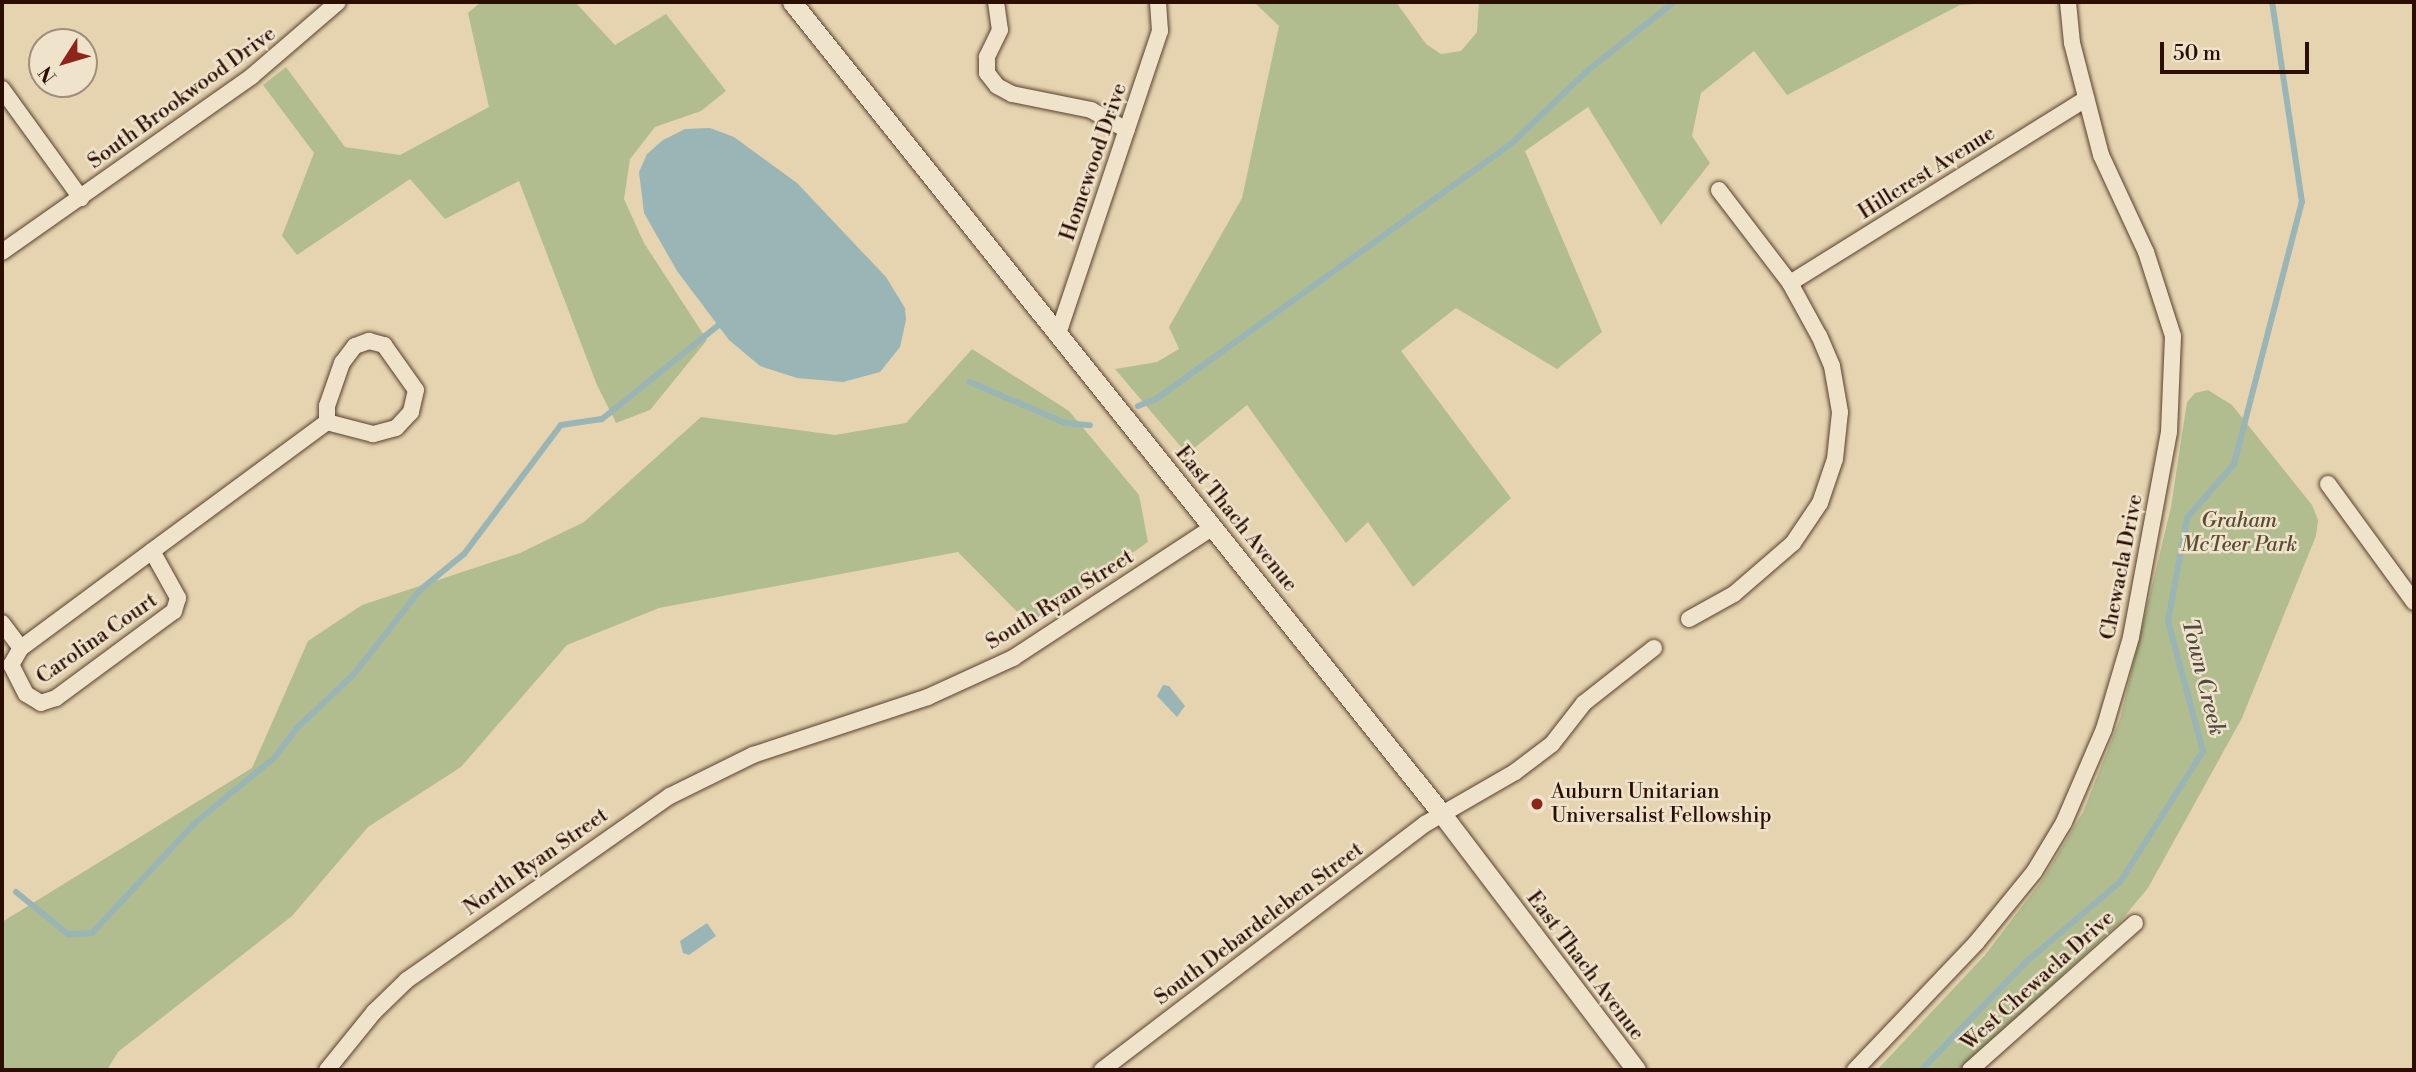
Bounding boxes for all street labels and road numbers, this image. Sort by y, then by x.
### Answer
street label: South Brookwood Drive [83,21,281,175]
street label: Homewood Drive [1055,80,1133,244]
street label: Hillcrest Avenue [1854,121,2000,225]
street label: East Thach Avenue [1169,441,1303,597]
street label: Chewacla Drive [2096,492,2148,642]
street label: South Ryan Street [982,544,1138,656]
street label: Carolina Court [32,588,162,690]
street label: North Ryan Street [459,803,613,921]
street label: South Debardeleben Street [1150,837,1368,1011]
street label: East Thach Avenue [1521,886,1649,1046]
street label: West Chewacla Drive [1956,906,2120,1056]

